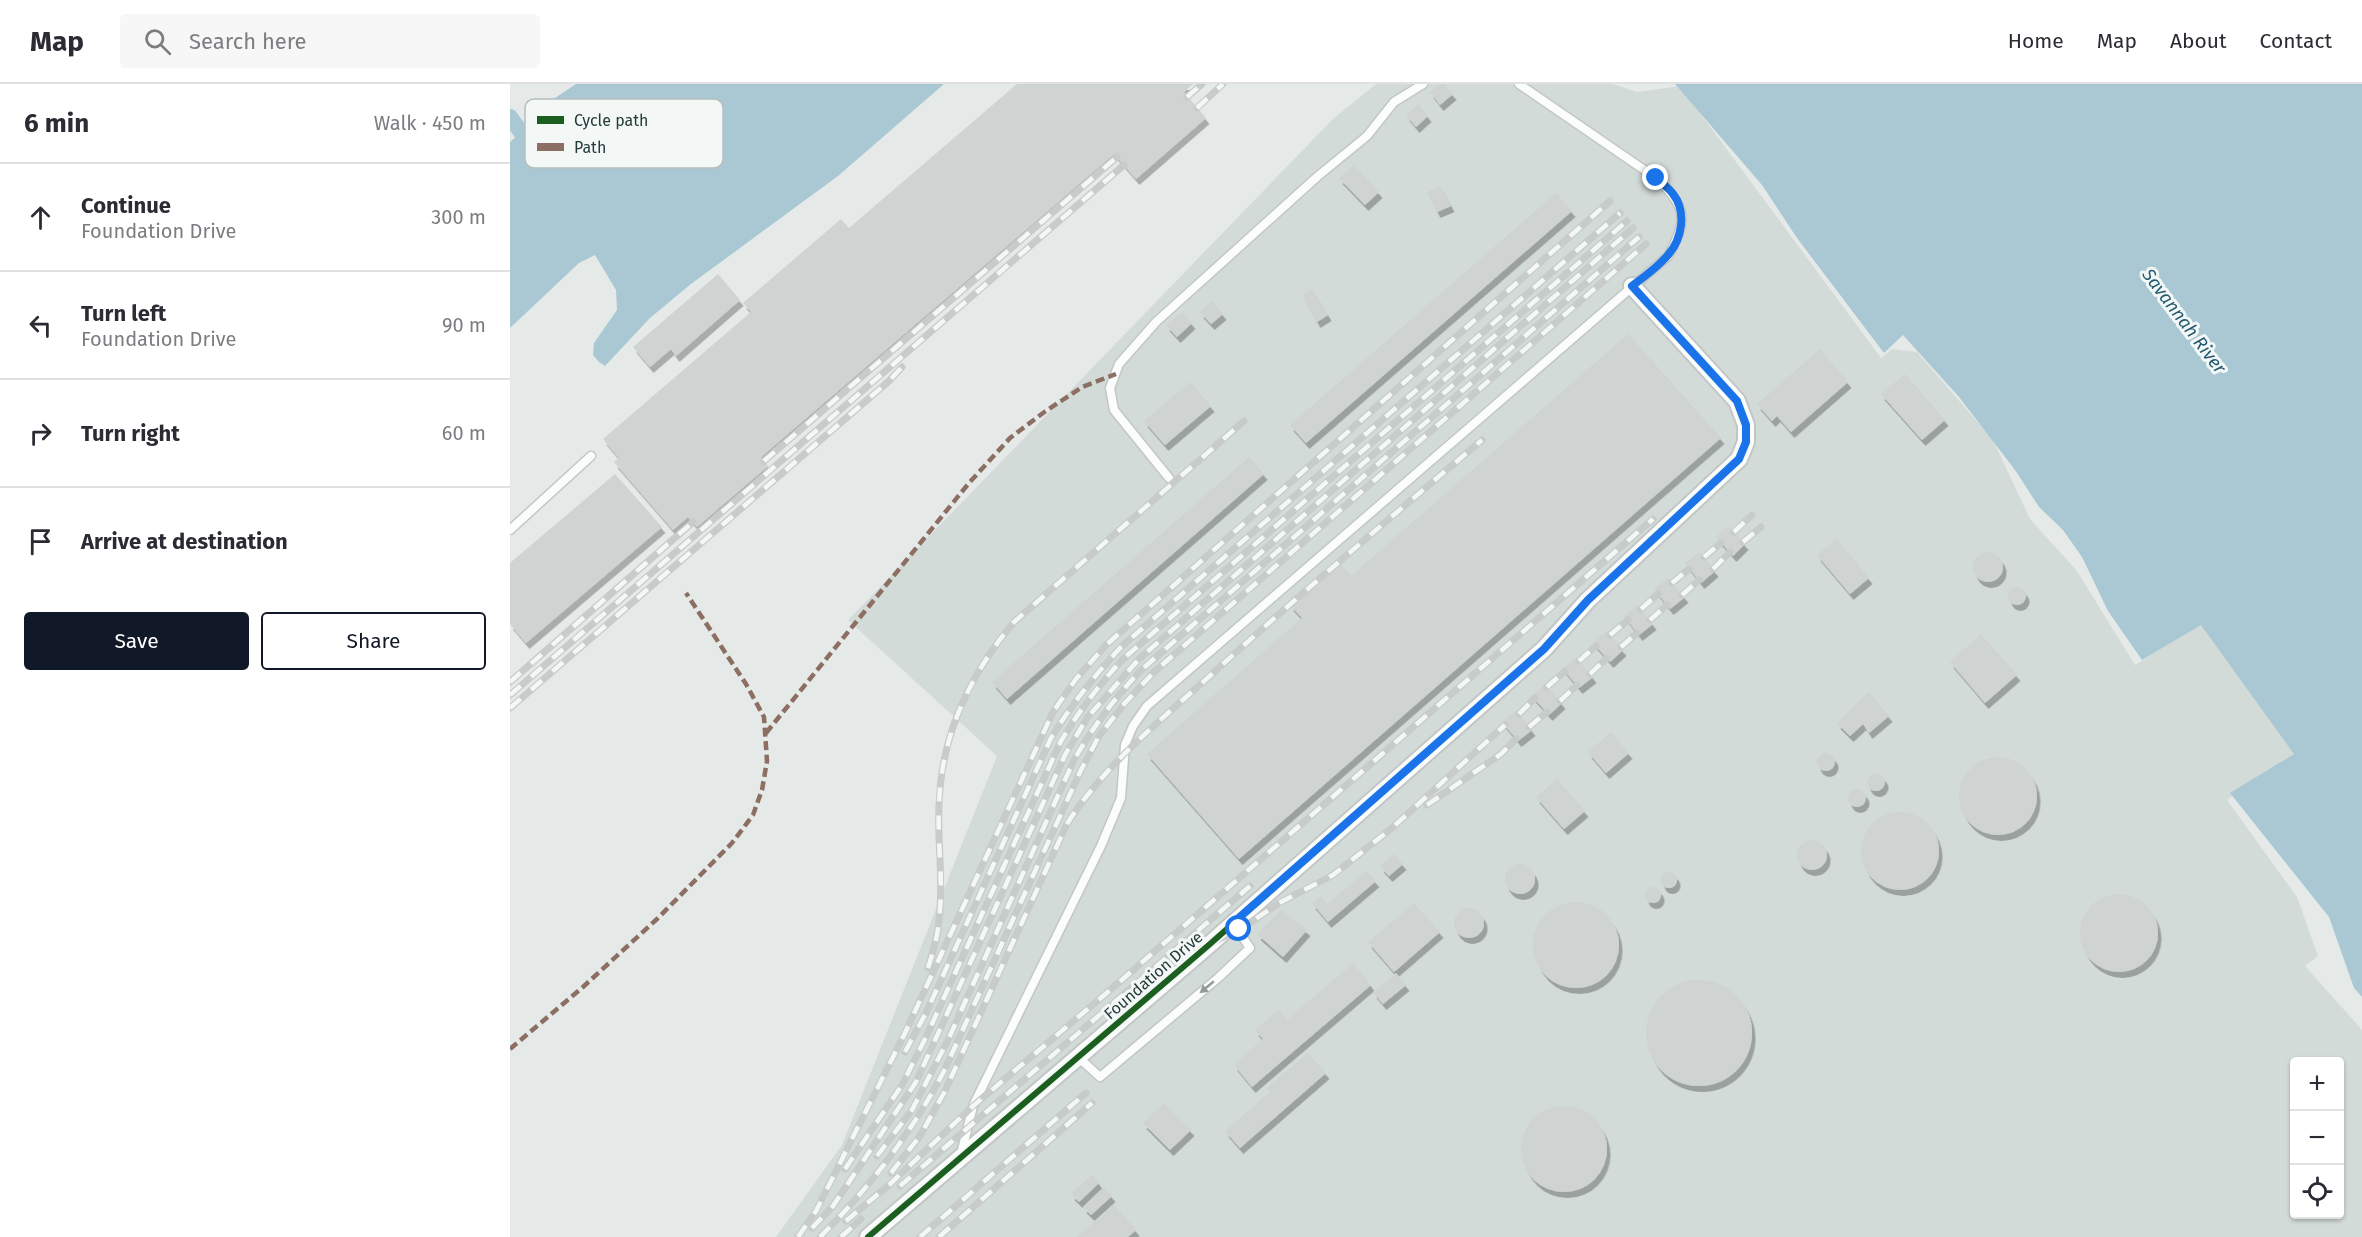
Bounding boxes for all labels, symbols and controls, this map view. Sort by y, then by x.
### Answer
search box [120,14,540,68]
text: Map [30,25,84,58]
icon: search [141,25,174,58]
text: Search here [189,28,307,55]
text: Home [2008,28,2064,54]
text: Map [2097,28,2137,54]
text: About [2170,28,2227,54]
text: Contact [2260,28,2332,54]
legend [525,99,723,168]
text: 6 min [24,108,89,139]
text: Walk · 450 m [374,111,486,135]
text: Cycle path [574,111,648,130]
text: Path [574,138,606,157]
route end [1642,164,1668,190]
text: Continue [81,192,171,219]
icon: ahead [24,201,57,234]
text: 300 m [431,205,486,229]
text: Foundation Drive [81,219,236,243]
water label: Savannah River [2137,263,2231,379]
text: Turn left [81,300,166,327]
icon: left [24,309,57,342]
text: 90 m [442,313,486,337]
text: Foundation Drive [81,327,236,351]
icon: right [24,417,57,450]
text: Turn right [81,420,180,447]
text: 60 m [442,421,486,445]
icon: arrive [24,525,57,558]
text: Arrive at destination [81,528,288,555]
button: Save [24,612,249,670]
button: Share [261,612,486,670]
route start [1225,915,1251,941]
street label: Foundation Drive [1100,927,1206,1023]
one-way arrow [1199,981,1215,994]
map controls [2290,1057,2344,1219]
button: + [2290,1057,2344,1111]
button: − [2290,1111,2344,1165]
button: locate [2290,1165,2344,1219]

